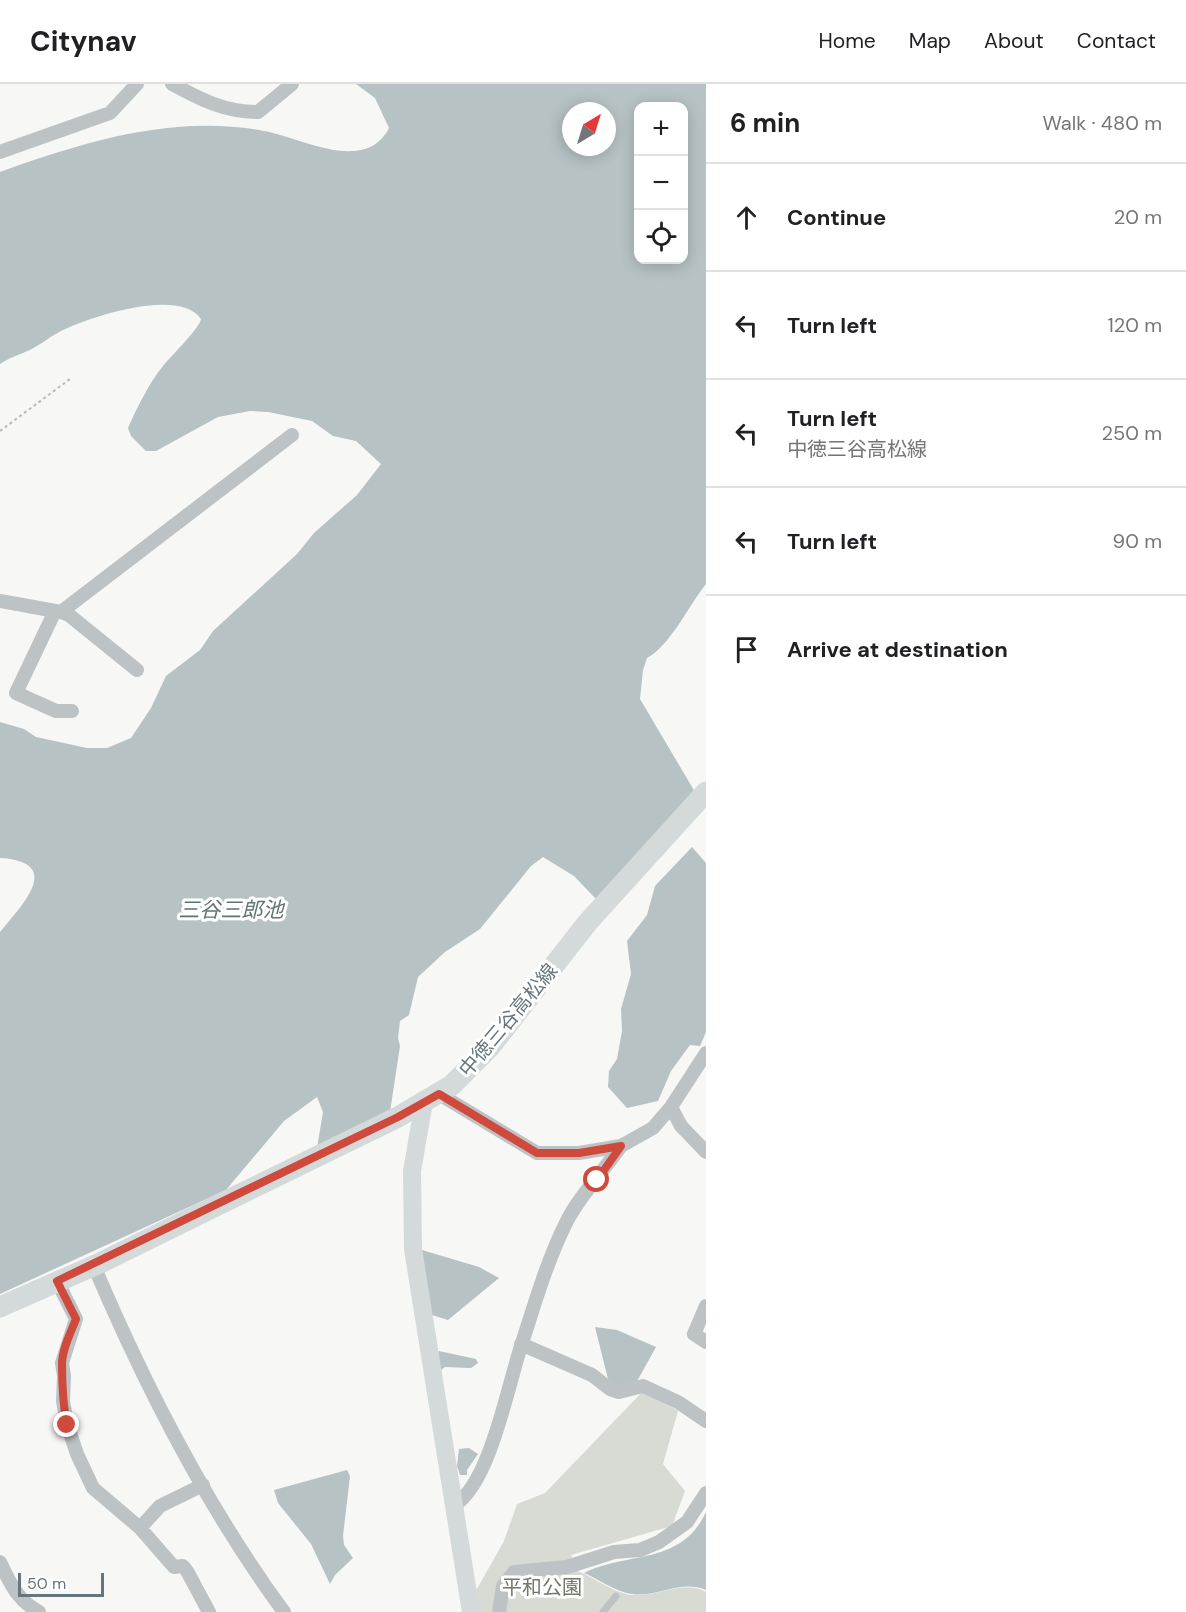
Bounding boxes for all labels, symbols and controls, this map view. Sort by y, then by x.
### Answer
text: Citynav [30,23,136,60]
text: Home [818,27,876,55]
text: Map [909,27,951,55]
text: About [984,27,1044,55]
text: Contact [1077,27,1156,55]
north arrow [562,102,616,156]
map controls [634,102,688,264]
button: + [634,102,688,156]
text: 6 min [730,106,800,140]
text: Walk · 480 m [1042,110,1162,136]
button: − [634,156,688,210]
icon: ahead [730,201,763,234]
text: Continue [787,203,886,232]
text: 20 m [1114,204,1162,230]
button: locate [634,210,688,264]
icon: left [730,309,763,342]
text: Turn left [787,311,877,340]
text: 120 m [1108,312,1162,338]
text: Turn left [787,404,877,433]
icon: left [730,417,763,450]
text: 250 m [1101,420,1162,446]
text: 中徳三谷高松線 [787,436,927,462]
icon: left [730,525,763,558]
text: Turn left [787,527,877,556]
text: 90 m [1113,528,1162,554]
icon: arrive [730,633,763,666]
text: Arrive at destination [787,635,1008,664]
water label: 三谷三郎池 [179,896,285,924]
street label: 中徳三谷高松線 [453,958,563,1082]
route start [583,1166,609,1192]
route end [53,1411,79,1437]
scale bar [18,1570,104,1598]
text: 50 m [27,1573,66,1594]
park label: 平和公園 [502,1574,582,1600]

